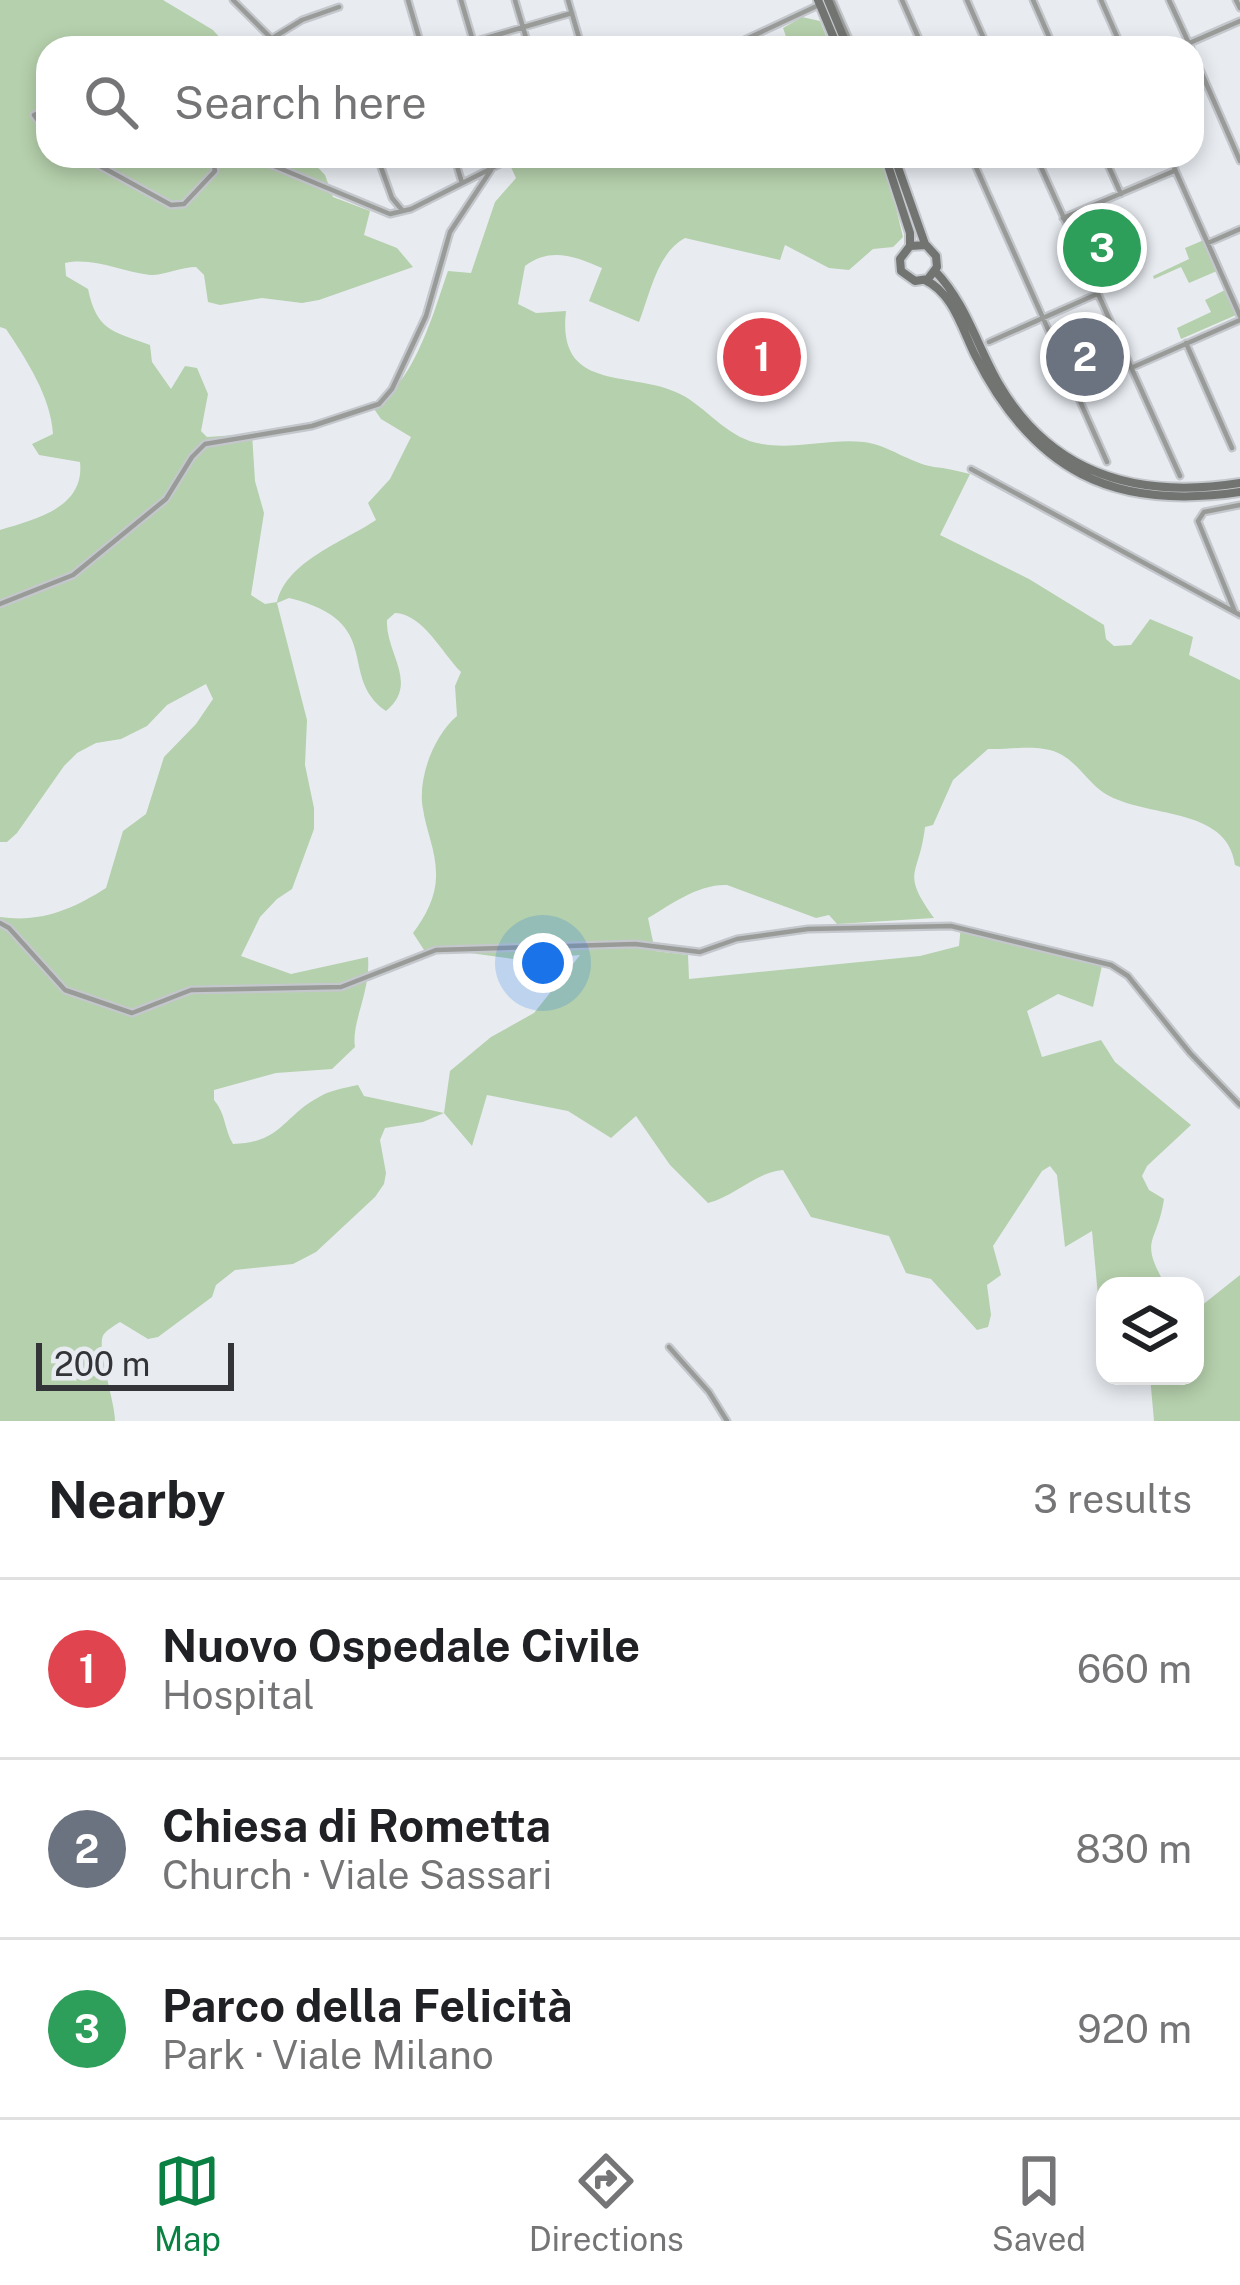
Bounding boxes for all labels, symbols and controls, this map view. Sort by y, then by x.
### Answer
search box [36,36,1204,168]
icon: search [78,69,144,135]
text: Search here [174,76,427,129]
pin: 3 [1063,203,1141,293]
pin: 1 [723,312,801,402]
pin: 2 [1046,312,1124,402]
your location [513,933,573,993]
map controls [1096,1277,1204,1385]
button: layers [1096,1277,1204,1385]
scale bar [36,1337,234,1390]
text: 200 m [54,1345,150,1383]
text: Nearby [48,1470,225,1529]
text: 3 results [1033,1476,1192,1522]
text: Nuovo Ospedale Civile [162,1619,640,1672]
text: 1 [79,1646,95,1692]
text: 660 m [1077,1646,1192,1692]
text: Hospital [162,1672,315,1718]
text: Chiesa di Rometta [162,1799,551,1852]
text: 2 [75,1826,99,1872]
text: 830 m [1076,1826,1192,1872]
text: Church · Viale Sassari [162,1852,552,1898]
text: Parco della Felicità [162,1979,572,2032]
text: 3 [74,2006,100,2052]
text: 920 m [1077,2006,1192,2052]
text: Park · Viale Milano [162,2032,494,2078]
tab: Map [154,2148,221,2258]
tab: Directions [529,2148,684,2258]
tab: Saved [992,2148,1086,2258]

